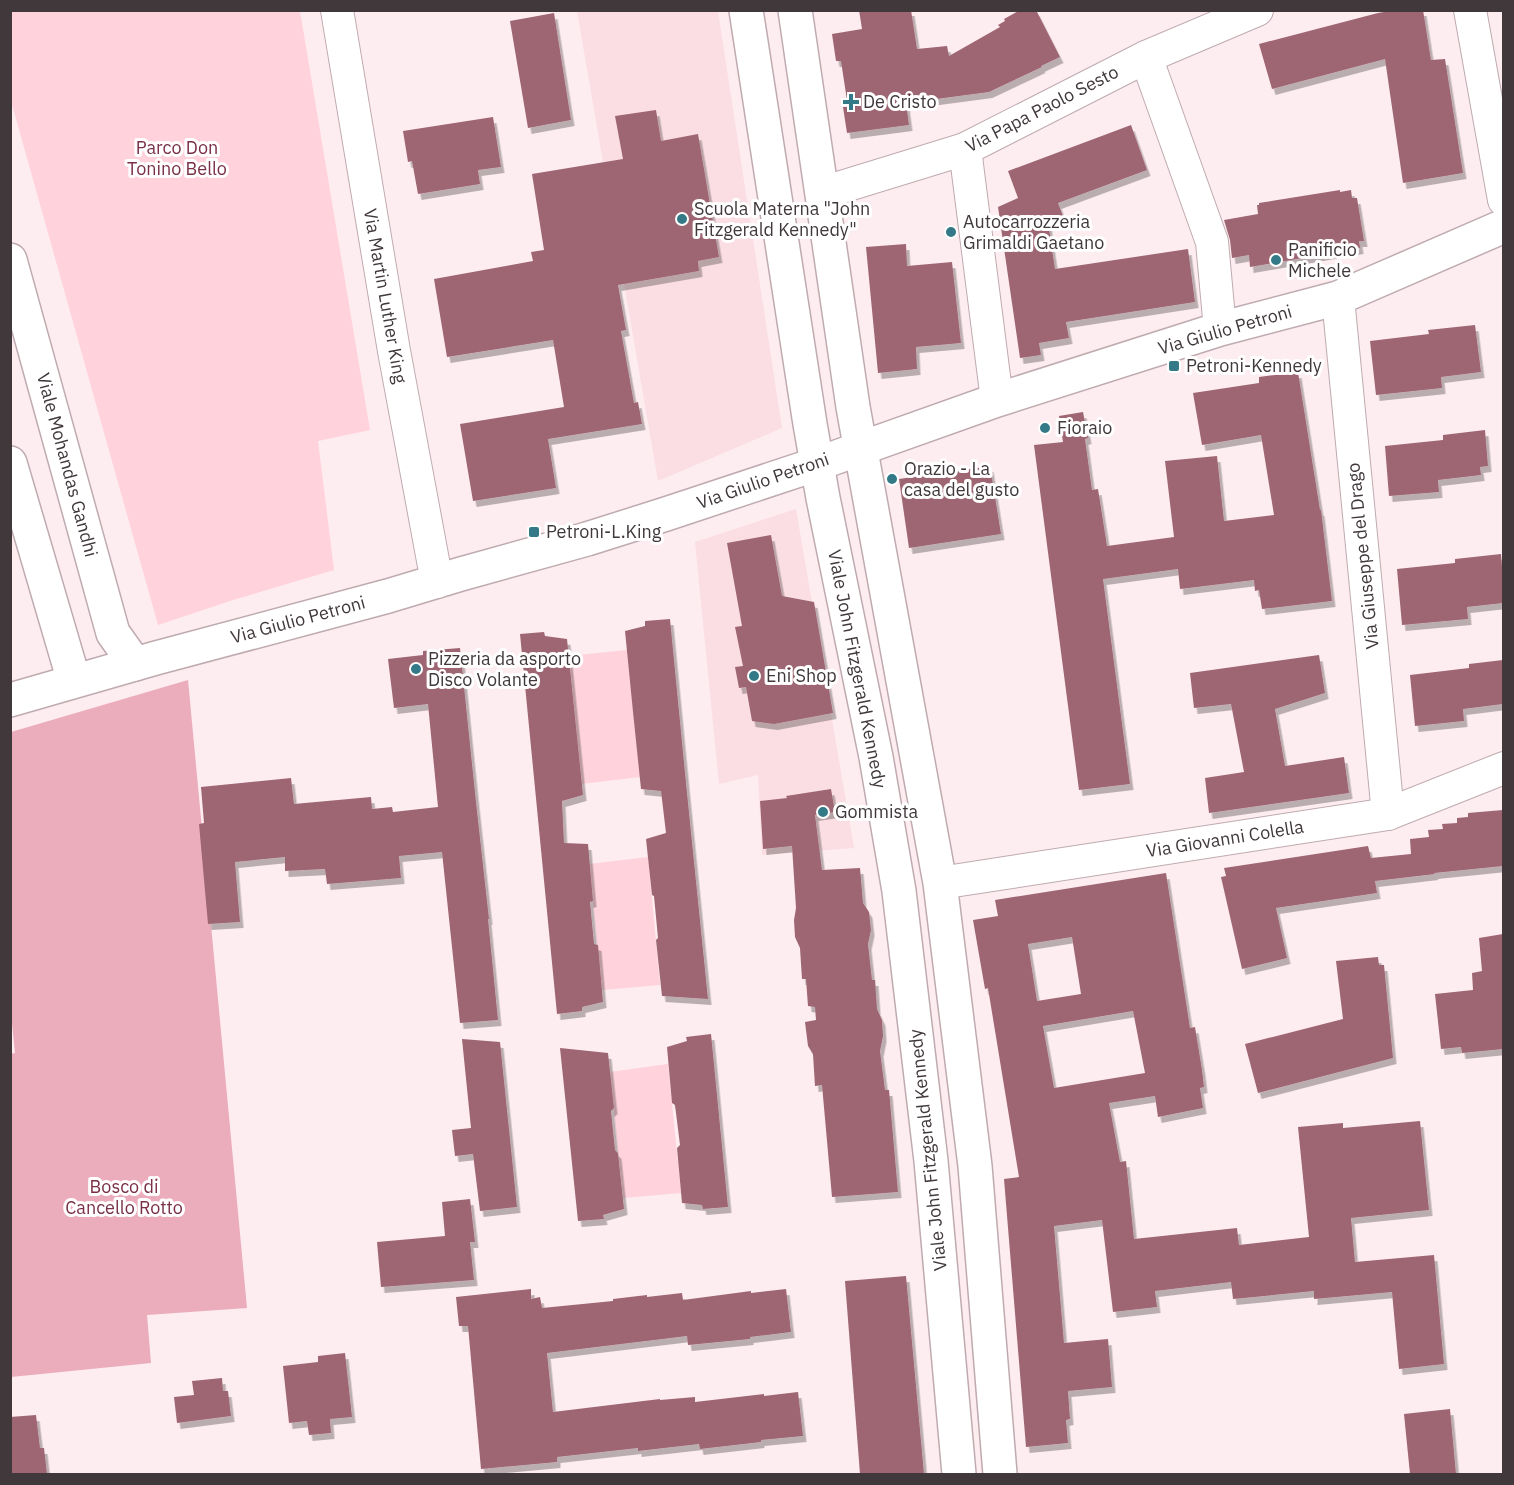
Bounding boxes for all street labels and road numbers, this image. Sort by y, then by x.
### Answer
street label: Via Papa Paolo Sesto [961,60,1122,157]
street label: Via Martin Luther King [359,207,412,386]
street label: Via Giulio Petroni [1155,299,1295,360]
street label: Viale Mohandas Gandhi [32,370,103,559]
street label: Via Giulio Petroni [694,447,832,514]
street label: Via Giuseppe del Drago [1341,462,1384,650]
street label: Viale John Fitzgerald Kennedy [823,547,892,790]
street label: Via Giulio Petroni [228,591,368,649]
street label: Via Giovanni Colella [1145,815,1306,862]
street label: Viale John Fitzgerald Kennedy [903,1028,952,1272]

